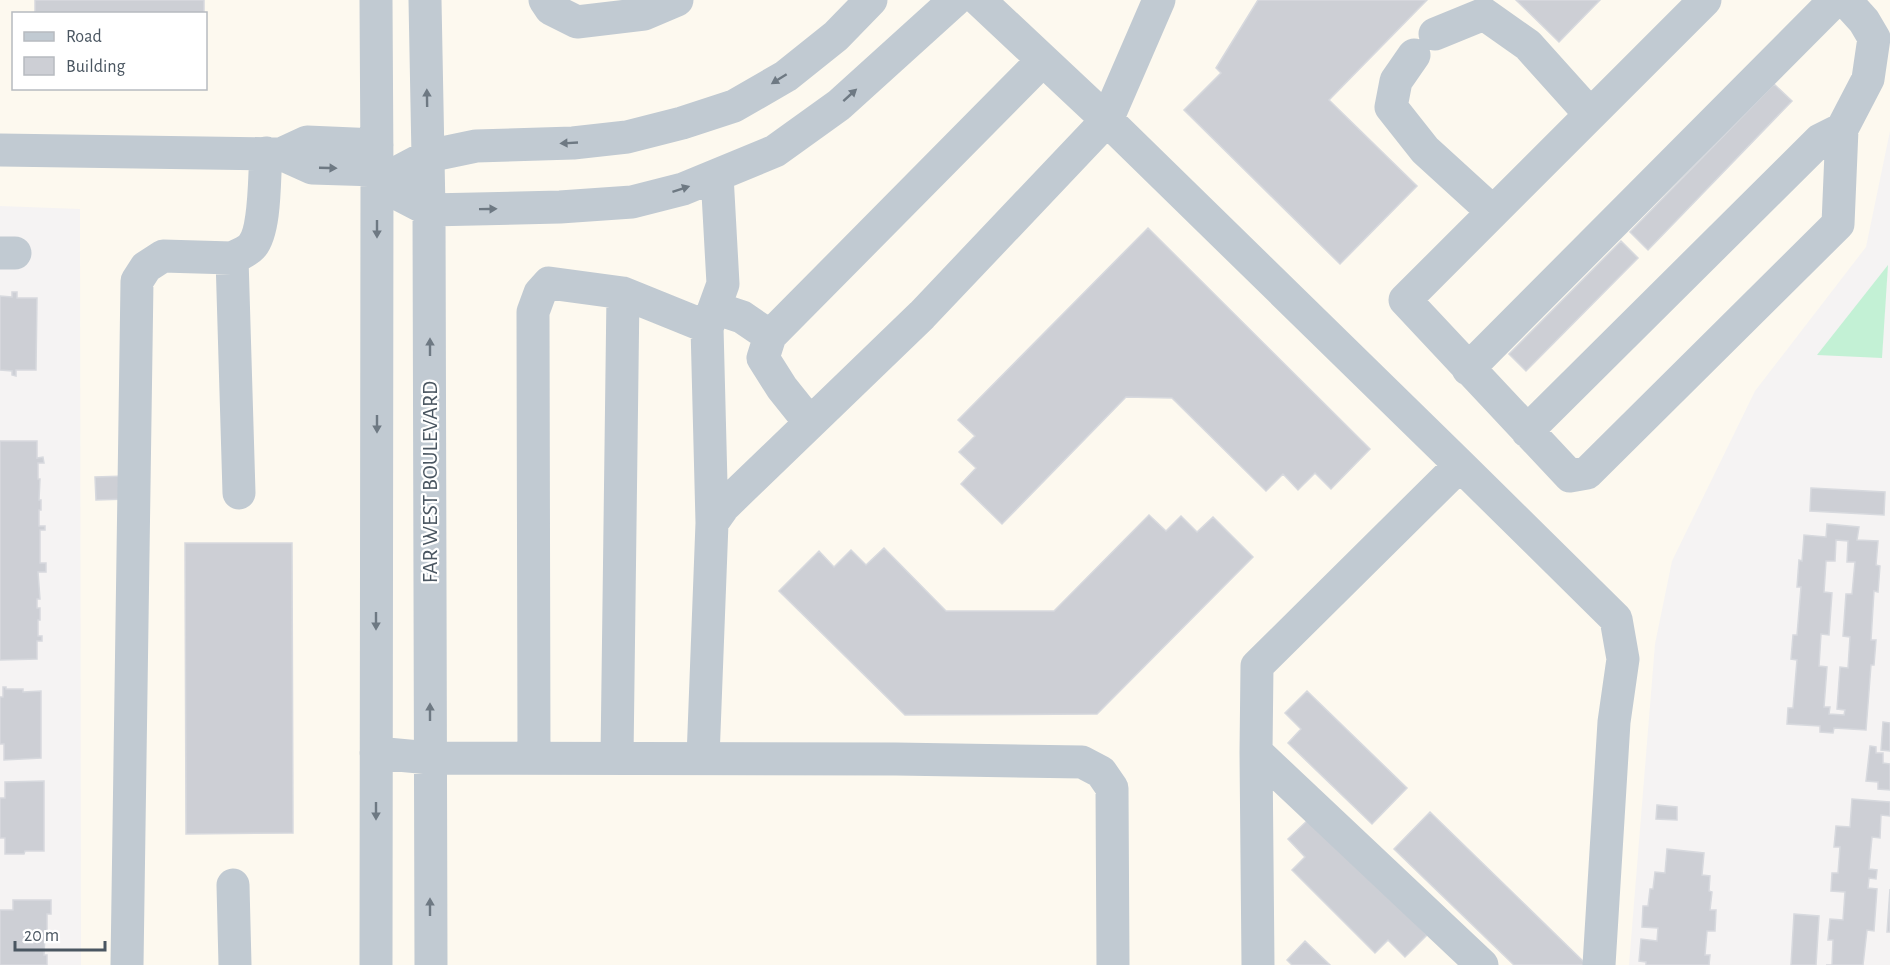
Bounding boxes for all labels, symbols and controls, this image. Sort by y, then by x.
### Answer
legend [12,12,207,90]
text: Road [66,28,102,46]
text: Building [66,58,126,76]
one-way arrow [771,74,788,85]
one-way arrow [422,88,432,107]
one-way arrow [842,89,857,102]
one-way arrow [559,138,578,147]
one-way arrow [318,164,337,173]
one-way arrow [672,184,690,193]
one-way arrow [478,204,497,213]
one-way arrow [372,219,382,238]
one-way arrow [425,337,434,356]
street label: FAR WEST BOULEVARD [419,381,441,583]
one-way arrow [372,414,382,433]
one-way arrow [371,611,381,630]
one-way arrow [425,702,435,721]
one-way arrow [371,802,381,821]
one-way arrow [425,897,435,916]
scale bar [15,914,105,952]
text: 20 m [24,927,59,945]

